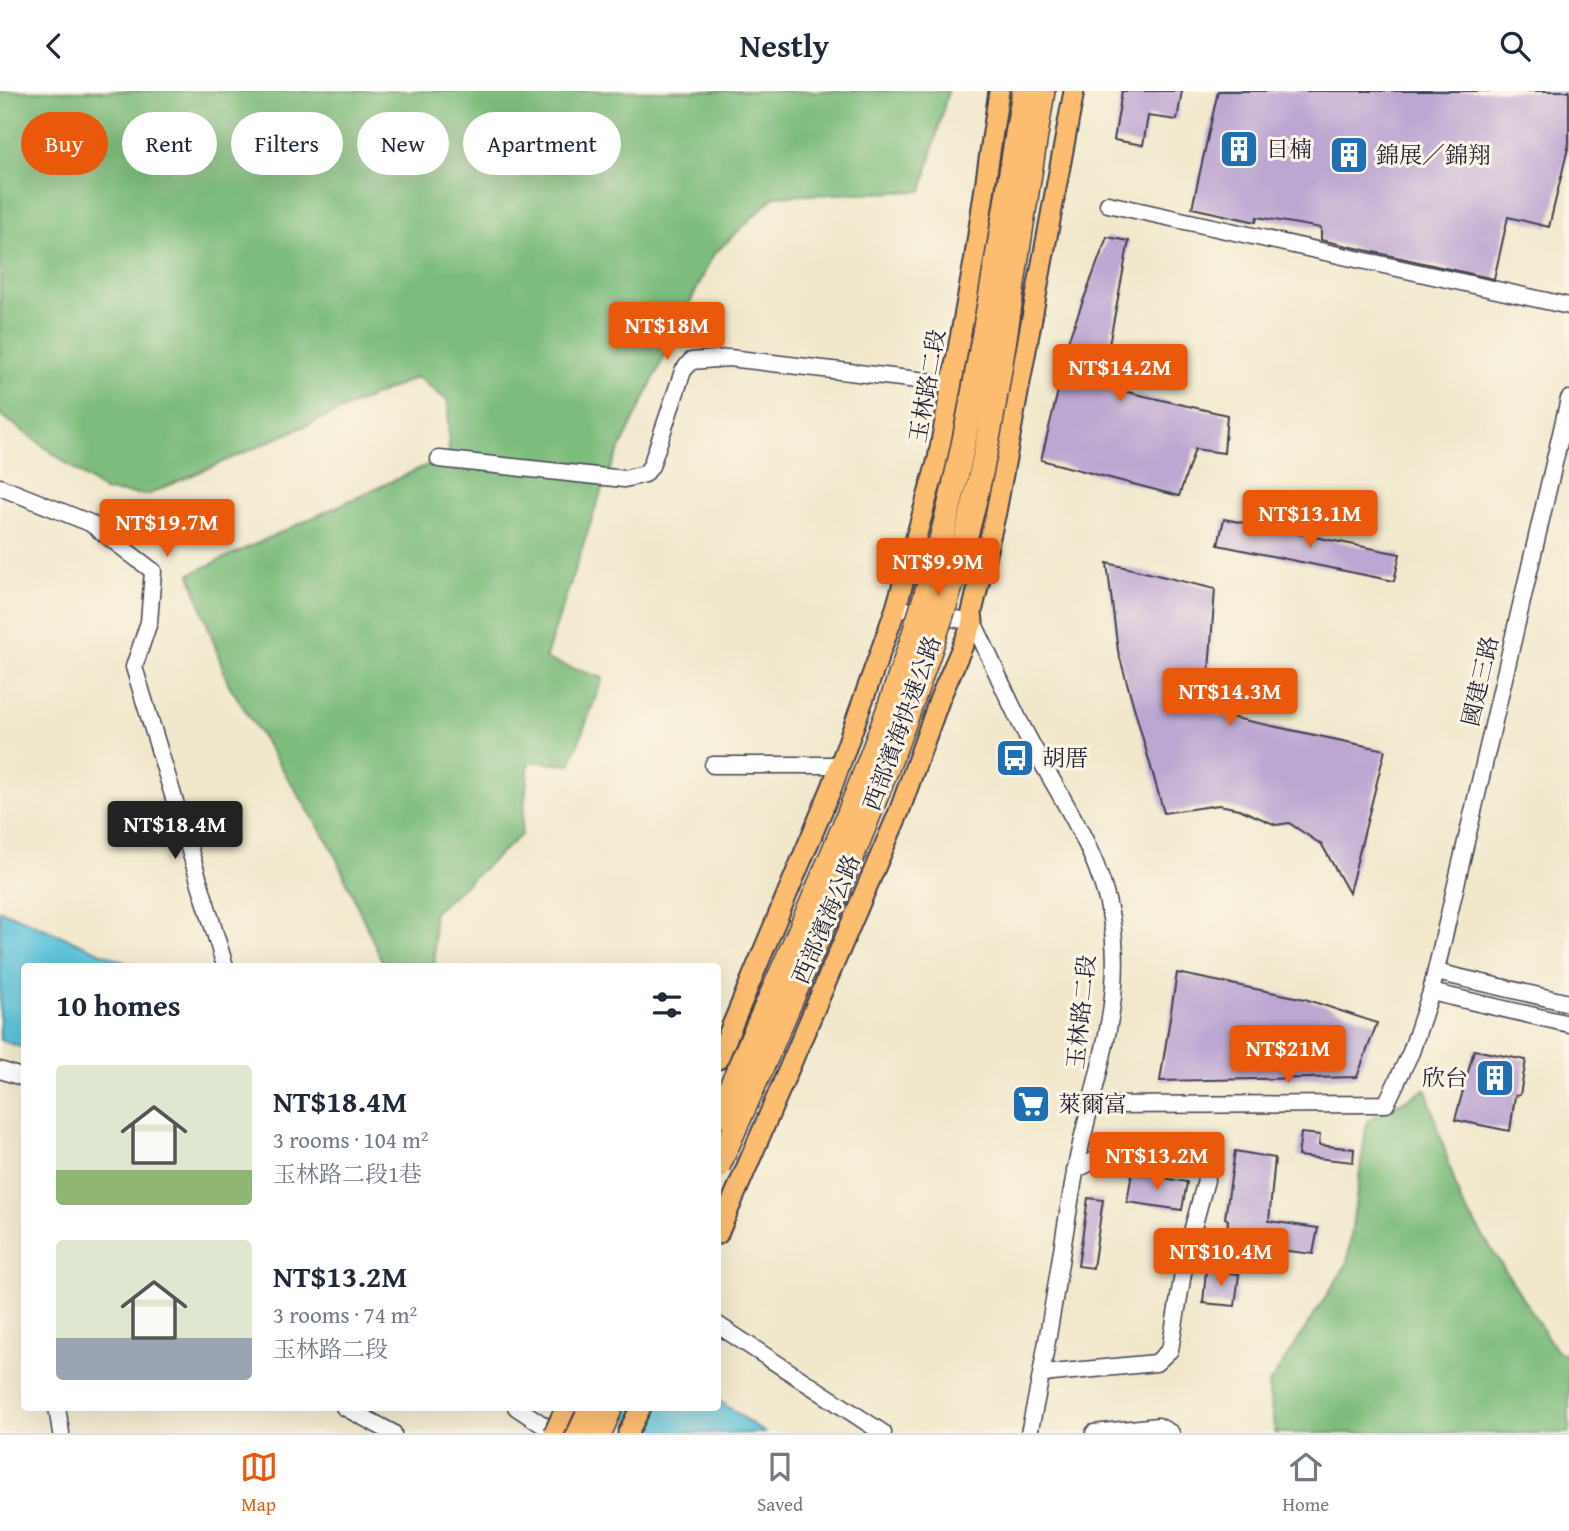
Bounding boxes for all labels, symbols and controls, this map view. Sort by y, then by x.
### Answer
text: Nestly [740,22,829,69]
icon: back [35,27,73,65]
icon: search [1496,27,1534,65]
chip: Buy [21,112,108,175]
chip: Rent [122,112,217,175]
chip: Filters [231,112,343,175]
chip: New [357,112,449,175]
chip: Apartment [463,112,621,175]
building icon: 日楠 [1218,128,1260,170]
place label: 日楠 [1266,132,1312,165]
building icon: 錦展／錦翔 [1328,134,1370,176]
place label: 錦展／錦翔 [1376,138,1491,171]
pin: NT$18M [610,303,724,362]
text: NT$18M [625,308,709,341]
street label: 玉林路二段 [900,326,953,445]
pin: NT$14.2M [1048,345,1192,404]
text: NT$14.2M [1069,350,1171,383]
pin: NT$13.1M [1238,491,1382,550]
text: NT$13.1M [1259,496,1361,529]
pin: NT$19.7M [95,499,239,559]
text: NT$19.7M [116,505,218,538]
pin: NT$9.9M [873,539,1003,598]
text: NT$9.9M [893,544,983,577]
street label: 西部濱海快速公路 [855,631,949,815]
street label: 國建三路 [1453,632,1506,729]
pin: NT$14.3M [1158,669,1302,728]
text: NT$14.3M [1179,674,1281,707]
bus stop icon: 胡厝 [994,737,1036,779]
place label: 胡厝 [1042,741,1088,774]
pin: NT$18.4M [103,801,247,861]
text: NT$18.4M [124,807,226,840]
street label: 西部濱海公路 [783,849,868,989]
street label: 玉林路二段 [1058,953,1103,1071]
text: 10 homes [56,983,181,1027]
icon: filters [648,986,686,1024]
pin: NT$21M [1231,1025,1345,1085]
text: NT$21M [1246,1031,1330,1064]
building icon: 欣台 [1474,1057,1516,1099]
place label: 欣台 [1422,1061,1468,1094]
text: NT$18.4M [273,1079,407,1123]
supermarket icon: 萊爾富 [1010,1083,1052,1125]
place label: 萊爾富 [1058,1087,1127,1120]
icon: home [112,1093,196,1177]
text: 3 rooms · 104 m² [273,1123,428,1156]
pin: NT$13.2M [1085,1133,1229,1192]
text: NT$13.2M [1106,1138,1208,1171]
text: 玉林路二段1巷 [273,1157,422,1190]
pin: NT$10.4M [1149,1229,1293,1288]
text: NT$10.4M [1170,1234,1272,1267]
text: NT$13.2M [273,1254,407,1298]
icon: home [112,1268,196,1352]
text: 3 rooms · 74 m² [273,1298,417,1331]
text: 玉林路二段 [273,1332,388,1365]
tab: Map [240,1448,278,1518]
tab: Saved [757,1448,803,1518]
tab: Home [1283,1448,1329,1518]

